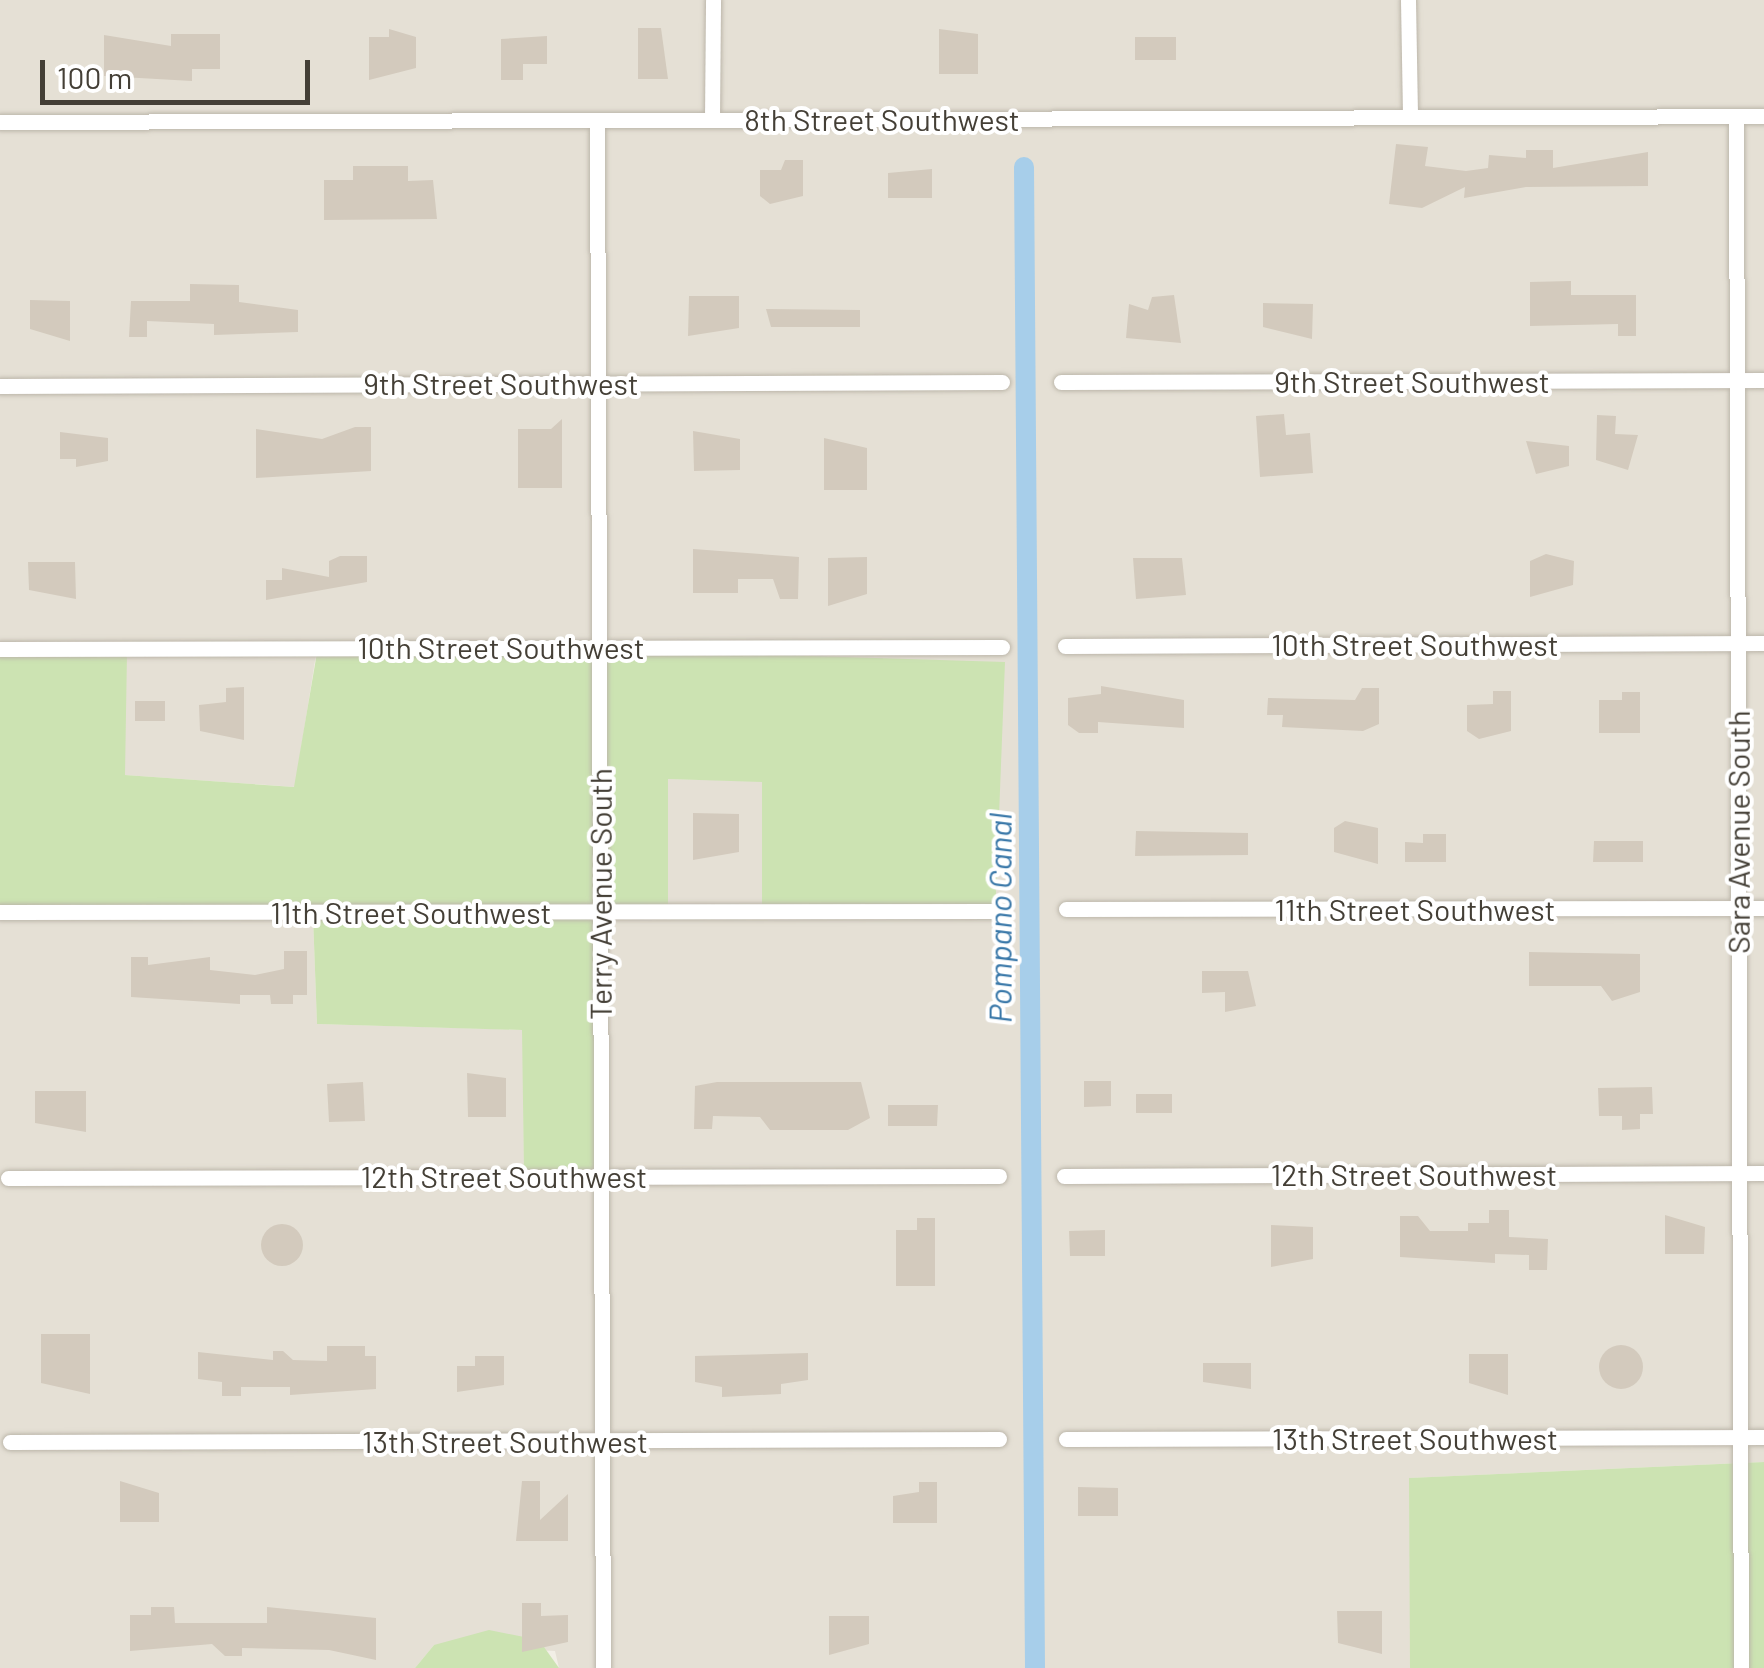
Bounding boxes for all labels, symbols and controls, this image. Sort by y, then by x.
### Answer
scale bar [45,40,315,102]
text: 100 m [57,59,132,95]
street label: 8th Street Southwest [744,101,1020,137]
street label: 9th Street Southwest [1274,363,1550,399]
street label: 9th Street Southwest [363,365,639,401]
street label: 10th Street Southwest [1271,626,1559,662]
street label: 10th Street Southwest [357,629,645,665]
street label: Sara Avenue South [1720,710,1756,954]
street label: Terry Avenue South [582,768,618,1020]
water label: Pompano Canal [980,813,1018,1023]
street label: 11th Street Southwest [1274,891,1556,927]
street label: 11th Street Southwest [270,894,552,930]
street label: 12th Street Southwest [1271,1156,1557,1192]
street label: 12th Street Southwest [361,1158,647,1194]
street label: 13th Street Southwest [1272,1420,1558,1456]
street label: 13th Street Southwest [362,1423,648,1459]

